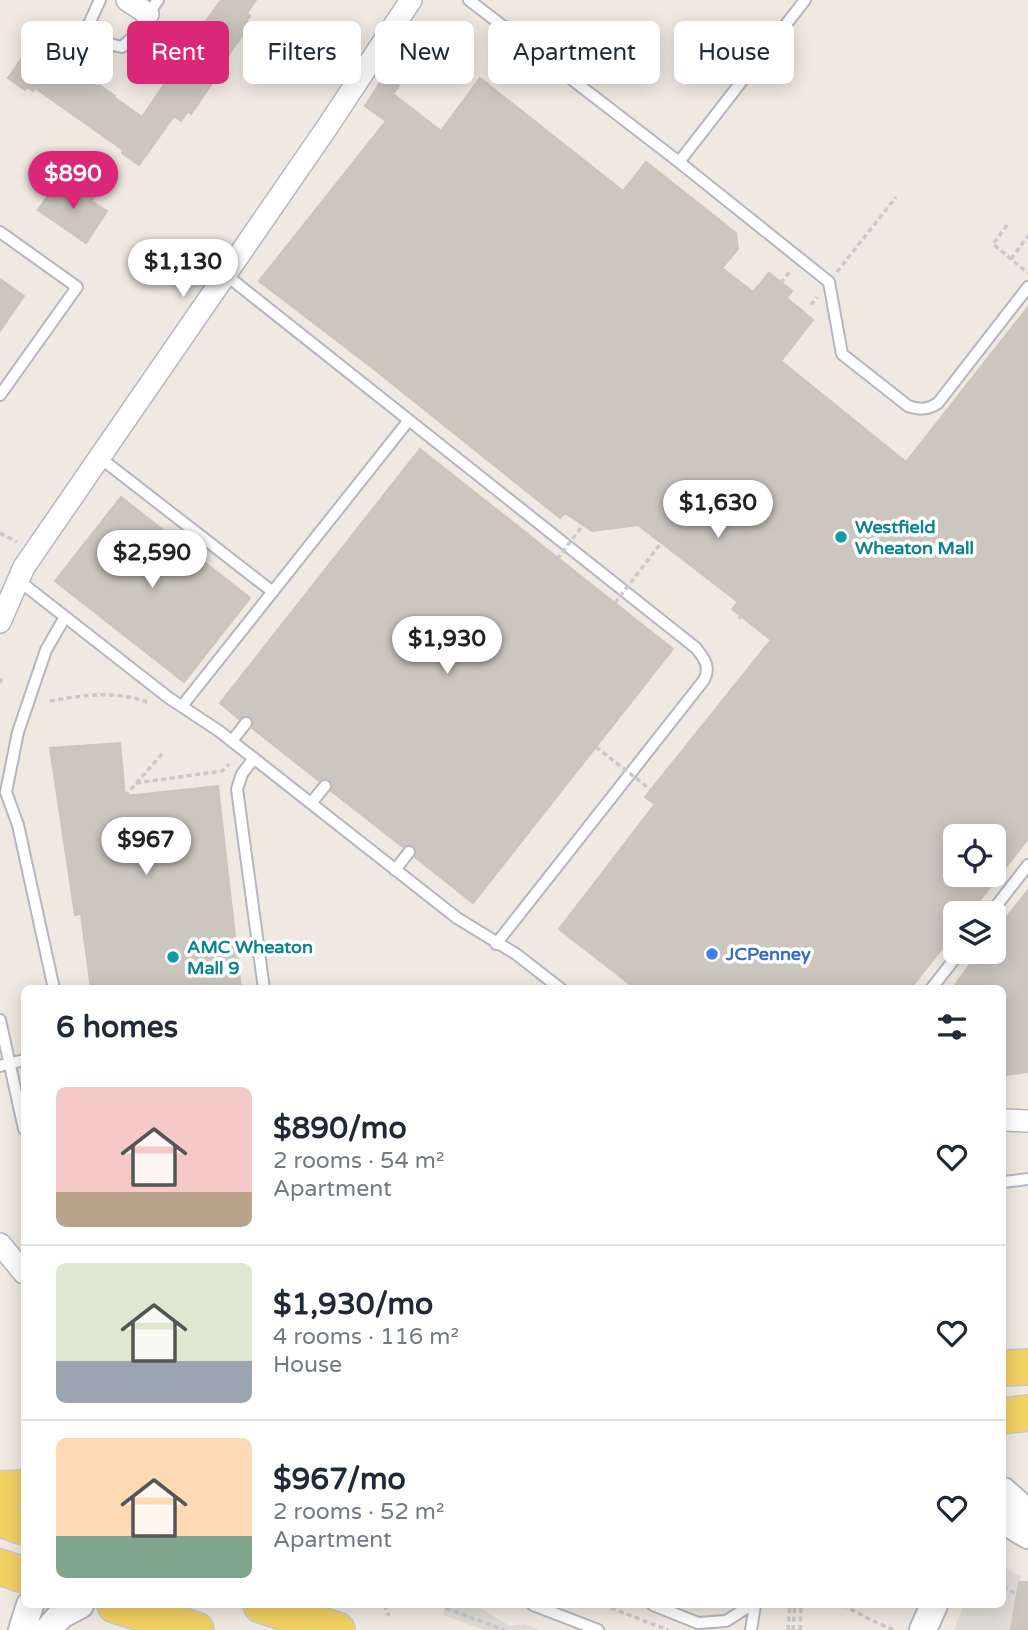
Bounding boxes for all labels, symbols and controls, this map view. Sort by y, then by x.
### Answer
chip: Buy [21,21,113,84]
chip: Rent [127,21,229,84]
chip: Filters [243,21,361,84]
chip: New [375,21,474,84]
chip: Apartment [488,21,660,84]
chip: House [674,21,794,84]
pin: $890 [32,152,114,211]
text: $890 [44,160,102,188]
pin: $1,130 [126,240,240,299]
text: $1,130 [144,248,222,276]
pin: $1,630 [661,480,775,540]
text: $1,630 [679,489,757,517]
place label: Westfield Wheaton Mall [855,516,974,559]
marker: Westfield Wheaton Mall [833,529,849,545]
pin: $2,590 [95,530,209,590]
text: $2,590 [113,539,191,567]
pin: $1,930 [390,616,504,676]
text: $1,930 [408,625,486,653]
pin: $967 [105,818,187,877]
map controls [943,824,1006,964]
button: locate [943,824,1006,887]
text: $967 [117,826,175,854]
button: layers [943,901,1006,964]
place label: AMC Wheaton Mall 9 [187,936,313,979]
place label: JCPenney [725,943,811,965]
marker: JCPenney [704,946,720,962]
marker: AMC Wheaton Mall 9 [165,949,181,965]
icon: filters [933,1008,971,1046]
text: 6 homes [56,1009,178,1046]
text: $890/mo [273,1110,407,1147]
icon: home [112,1115,196,1199]
icon: heart [933,1138,971,1176]
text: 2 rooms · 54 m² [273,1147,444,1175]
text: Apartment [273,1175,392,1203]
text: $1,930/mo [273,1286,433,1323]
icon: home [112,1291,196,1375]
icon: heart [933,1314,971,1352]
text: 4 rooms · 116 m² [273,1323,459,1351]
text: House [273,1351,342,1379]
text: $967/mo [273,1461,406,1498]
icon: home [112,1466,196,1550]
icon: heart [933,1489,971,1527]
text: 2 rooms · 52 m² [273,1498,444,1526]
text: Apartment [273,1526,392,1554]

